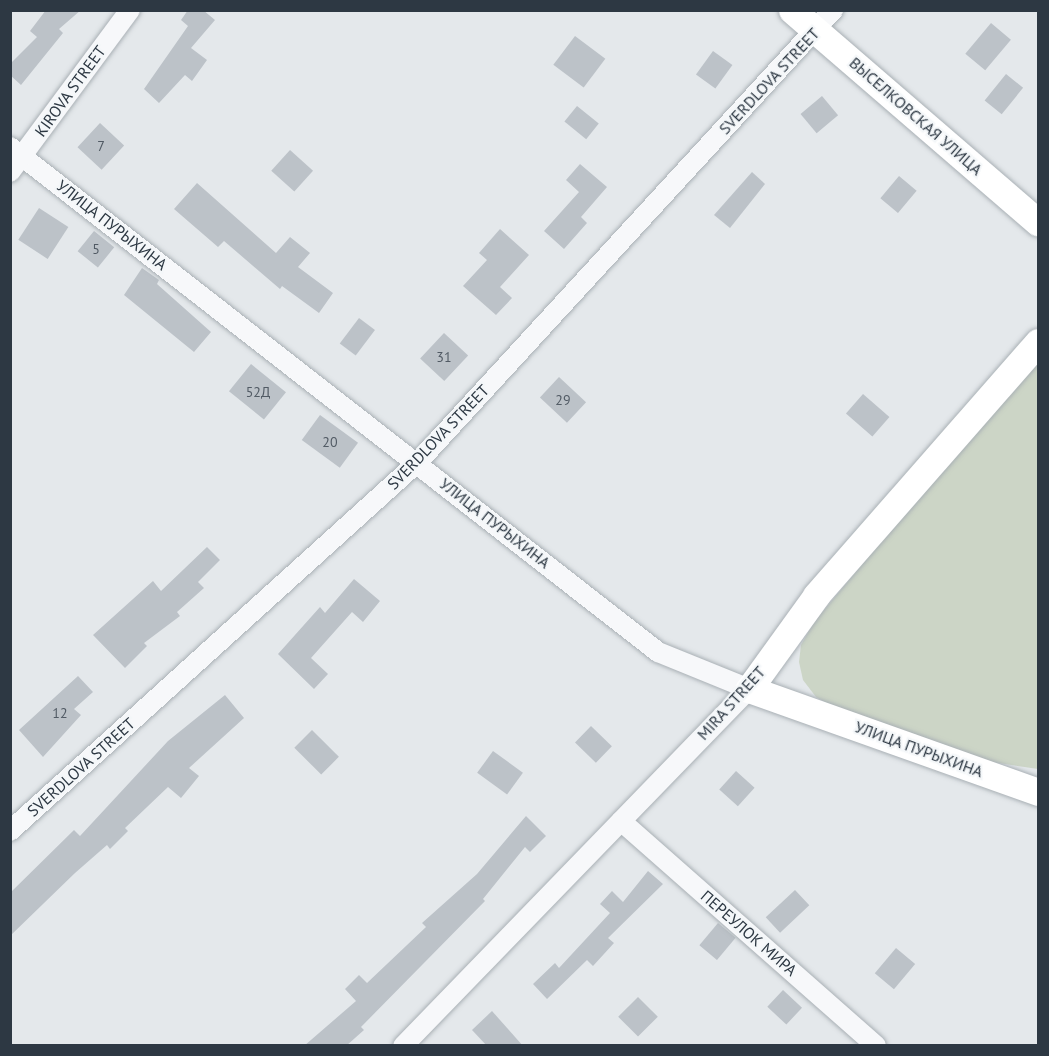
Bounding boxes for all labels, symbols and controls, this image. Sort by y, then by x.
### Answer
street label: SVERDLOVA STREET [715,24,823,138]
street label: KIROVA STREET [30,41,110,141]
street label: ВЫСЕЛКОВСКАЯ УЛИЦА [845,53,987,179]
house number: 7 [97,138,105,154]
street label: УЛИЦА ПУРЫХИНА [53,176,171,274]
house number: 5 [92,241,100,257]
house number: 31 [436,349,452,365]
street label: SVERDLOVA STREET [383,380,493,494]
house number: 52Д [246,384,270,400]
house number: 29 [555,392,571,408]
house number: 20 [322,434,338,450]
street label: УЛИЦА ПУРЫХИНА [436,474,554,572]
street label: MIRA STREET [693,662,769,744]
house number: 12 [52,705,68,721]
street label: SVERDLOVA STREET [23,713,139,821]
street label: УЛИЦА ПУРЫХИНА [852,717,986,781]
street label: ПЕРЕУЛОК МИРА [697,886,801,980]

